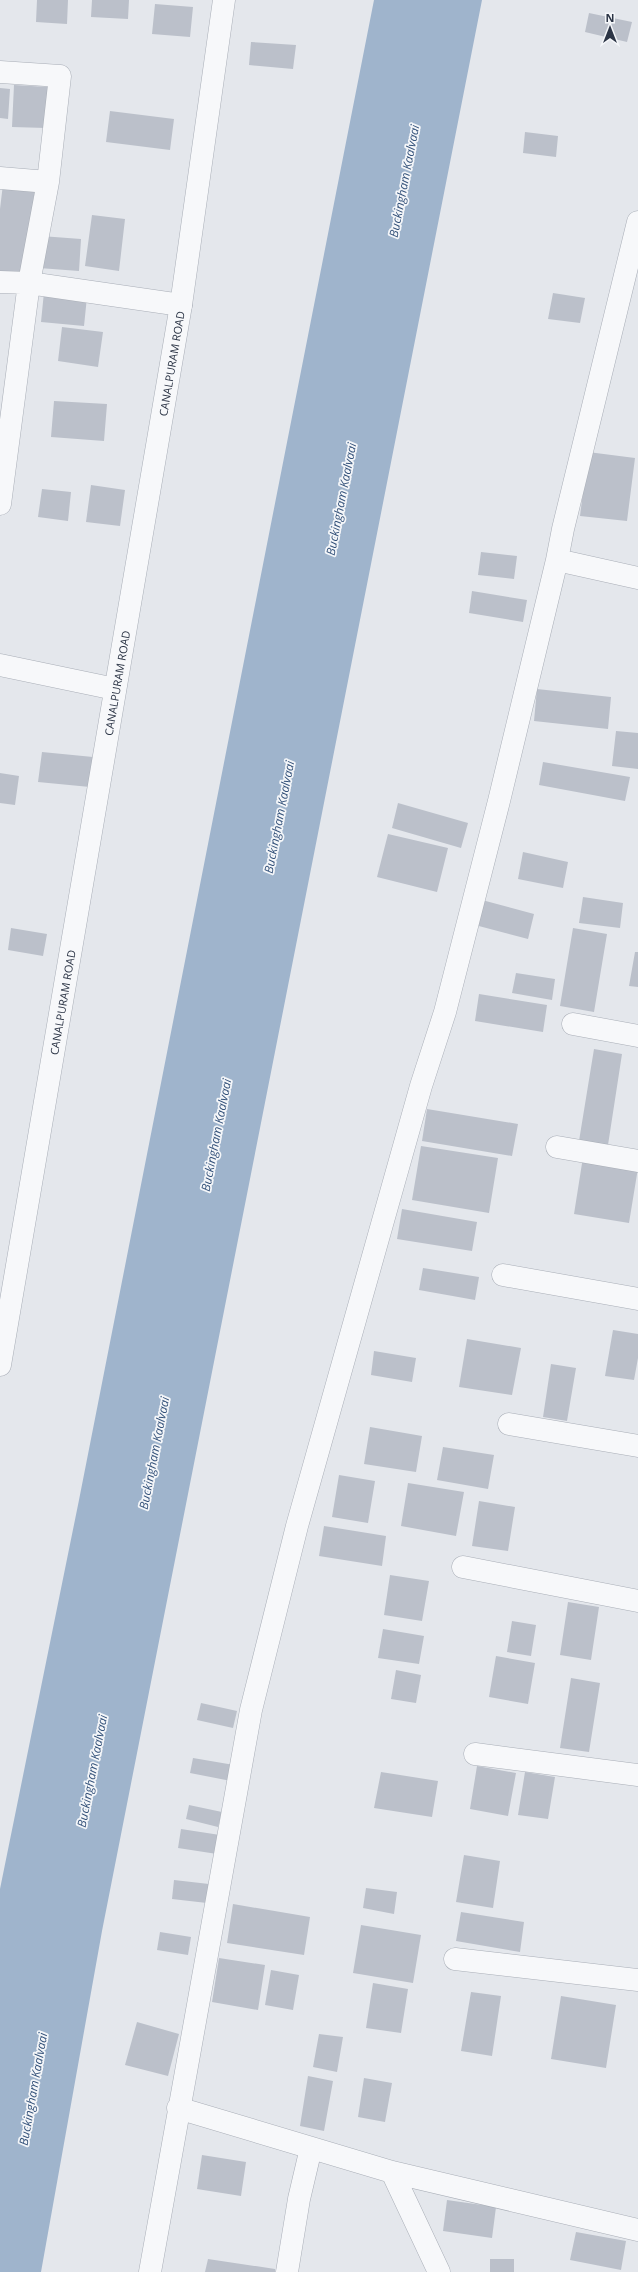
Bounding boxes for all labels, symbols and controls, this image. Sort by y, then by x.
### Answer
north arrow [590,8,630,48]
text: N [606,10,614,25]
water label: Buckingham Kaalvaai [385,122,423,239]
street label: CANALPURAM ROAD [155,310,187,417]
water label: Buckingham Kaalvaai [322,440,360,557]
street label: CANALPURAM ROAD [100,629,133,737]
water label: Buckingham Kaalvaai [260,758,298,875]
street label: CANALPURAM ROAD [46,949,78,1056]
water label: Buckingham Kaalvaai [197,1076,235,1193]
water label: Buckingham Kaalvaai [135,1394,173,1511]
water label: Buckingham Kaalvaai [73,1712,111,1829]
water label: Buckingham Kaalvaai [15,2030,51,2147]

